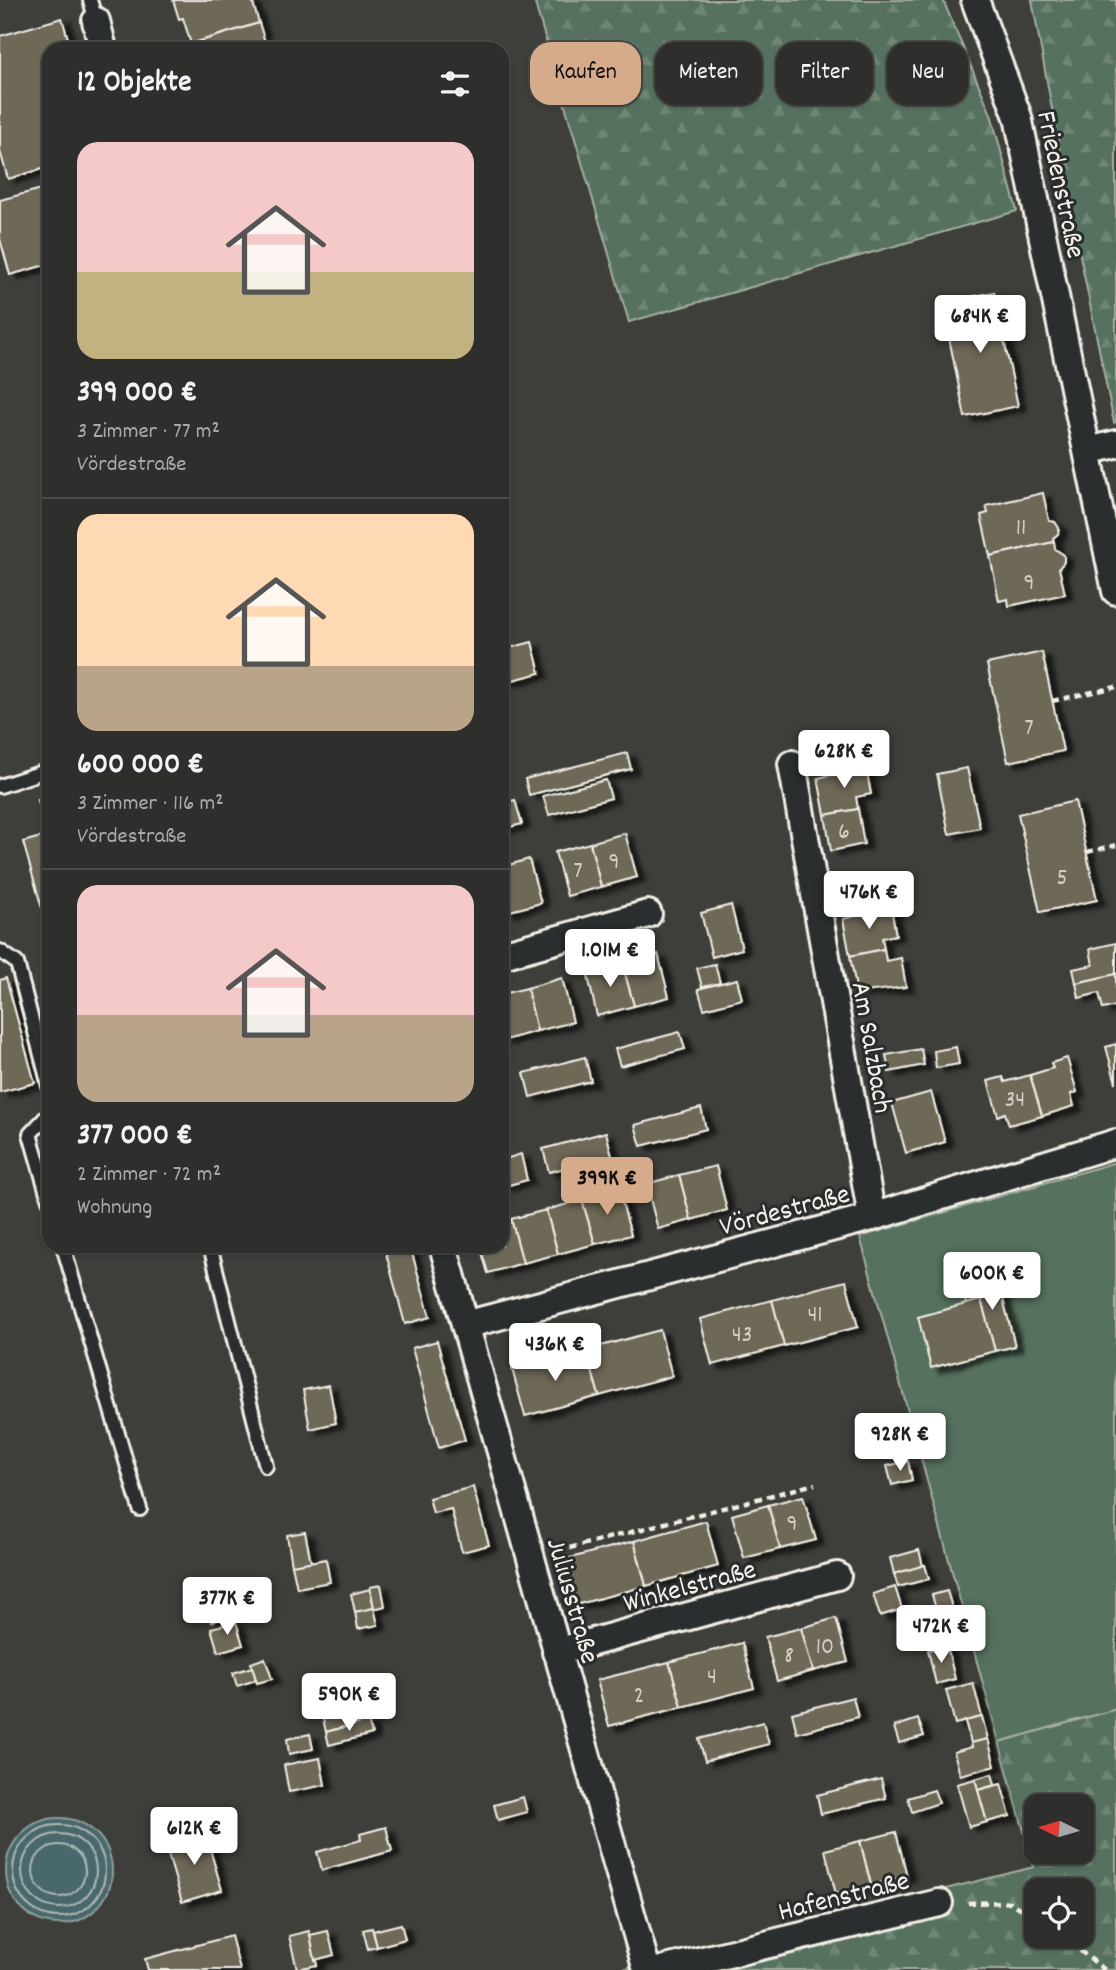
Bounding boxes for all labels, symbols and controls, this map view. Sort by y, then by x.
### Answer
chip: Kaufen [530,42,641,105]
chip: Mieten [655,42,762,105]
chip: Filter [776,42,873,105]
chip: Neu [887,42,968,105]
text: 12 Objekte [77,63,191,106]
icon: filters [436,65,474,103]
street label: Friedenstraße [1023,108,1093,263]
icon: home [213,187,339,313]
pin: 684K € [923,296,1037,355]
text: 684K € [951,301,1009,334]
text: 399 000 € [77,373,197,416]
text: 3 Zimmer · 77 m² [77,416,220,449]
text: Vördestraße [77,449,186,482]
house number: 11 [1016,512,1026,546]
icon: home [213,559,339,685]
house number: 9 [1024,567,1035,601]
house number: 7 [1024,712,1034,746]
pin: 628K € [787,730,901,790]
text: 628K € [814,736,874,769]
text: 600 000 € [77,745,204,788]
text: 3 Zimmer · 116 m² [77,788,224,821]
house number: 6 [838,816,850,850]
text: Vördestraße [77,821,186,854]
house number: 9 [609,846,620,880]
house number: 7 [573,855,583,889]
house number: 5 [1056,862,1068,896]
pin: 476K € [812,872,926,931]
text: 476K € [840,877,898,910]
icon: home [213,930,339,1056]
pin: 1.01M € [545,930,675,989]
text: 1.01M € [581,935,639,968]
street label: Am Salzbach [838,979,900,1117]
house number: 34 [1005,1084,1025,1118]
text: 377 000 € [77,1116,193,1159]
pin: 399K € [550,1158,664,1217]
text: 2 Zimmer · 72 m² [77,1159,221,1192]
text: 399K € [577,1163,637,1196]
street label: Vördestraße [716,1176,855,1249]
text: Wohnung [77,1192,152,1225]
pin: 600K € [935,1252,1049,1312]
text: 600K € [959,1258,1025,1291]
house number: 41 [807,1299,823,1333]
house number: 43 [732,1319,752,1353]
pin: 436K € [498,1324,612,1383]
text: 436K € [525,1329,585,1362]
pin: 928K € [843,1414,957,1473]
text: 928K € [871,1419,929,1452]
house number: 9 [787,1508,798,1542]
street label: Juliusstraße [533,1534,607,1669]
street label: Winkelstraße [620,1552,761,1626]
pin: 377K € [170,1578,284,1637]
text: 377K € [199,1583,255,1616]
pin: 472K € [884,1606,998,1665]
text: 472K € [912,1611,970,1644]
house number: 10 [816,1631,834,1665]
house number: 8 [784,1640,794,1674]
house number: 4 [707,1661,717,1695]
pin: 590K € [292,1674,406,1733]
text: 590K € [318,1679,380,1712]
house number: 2 [634,1680,644,1714]
north arrow [1024,1794,1094,1864]
map controls [1024,1794,1094,1948]
pin: 612K € [137,1808,251,1867]
text: 612K € [166,1813,222,1846]
street label: Hafenstraße [774,1863,914,1934]
button: locate [1024,1878,1094,1948]

